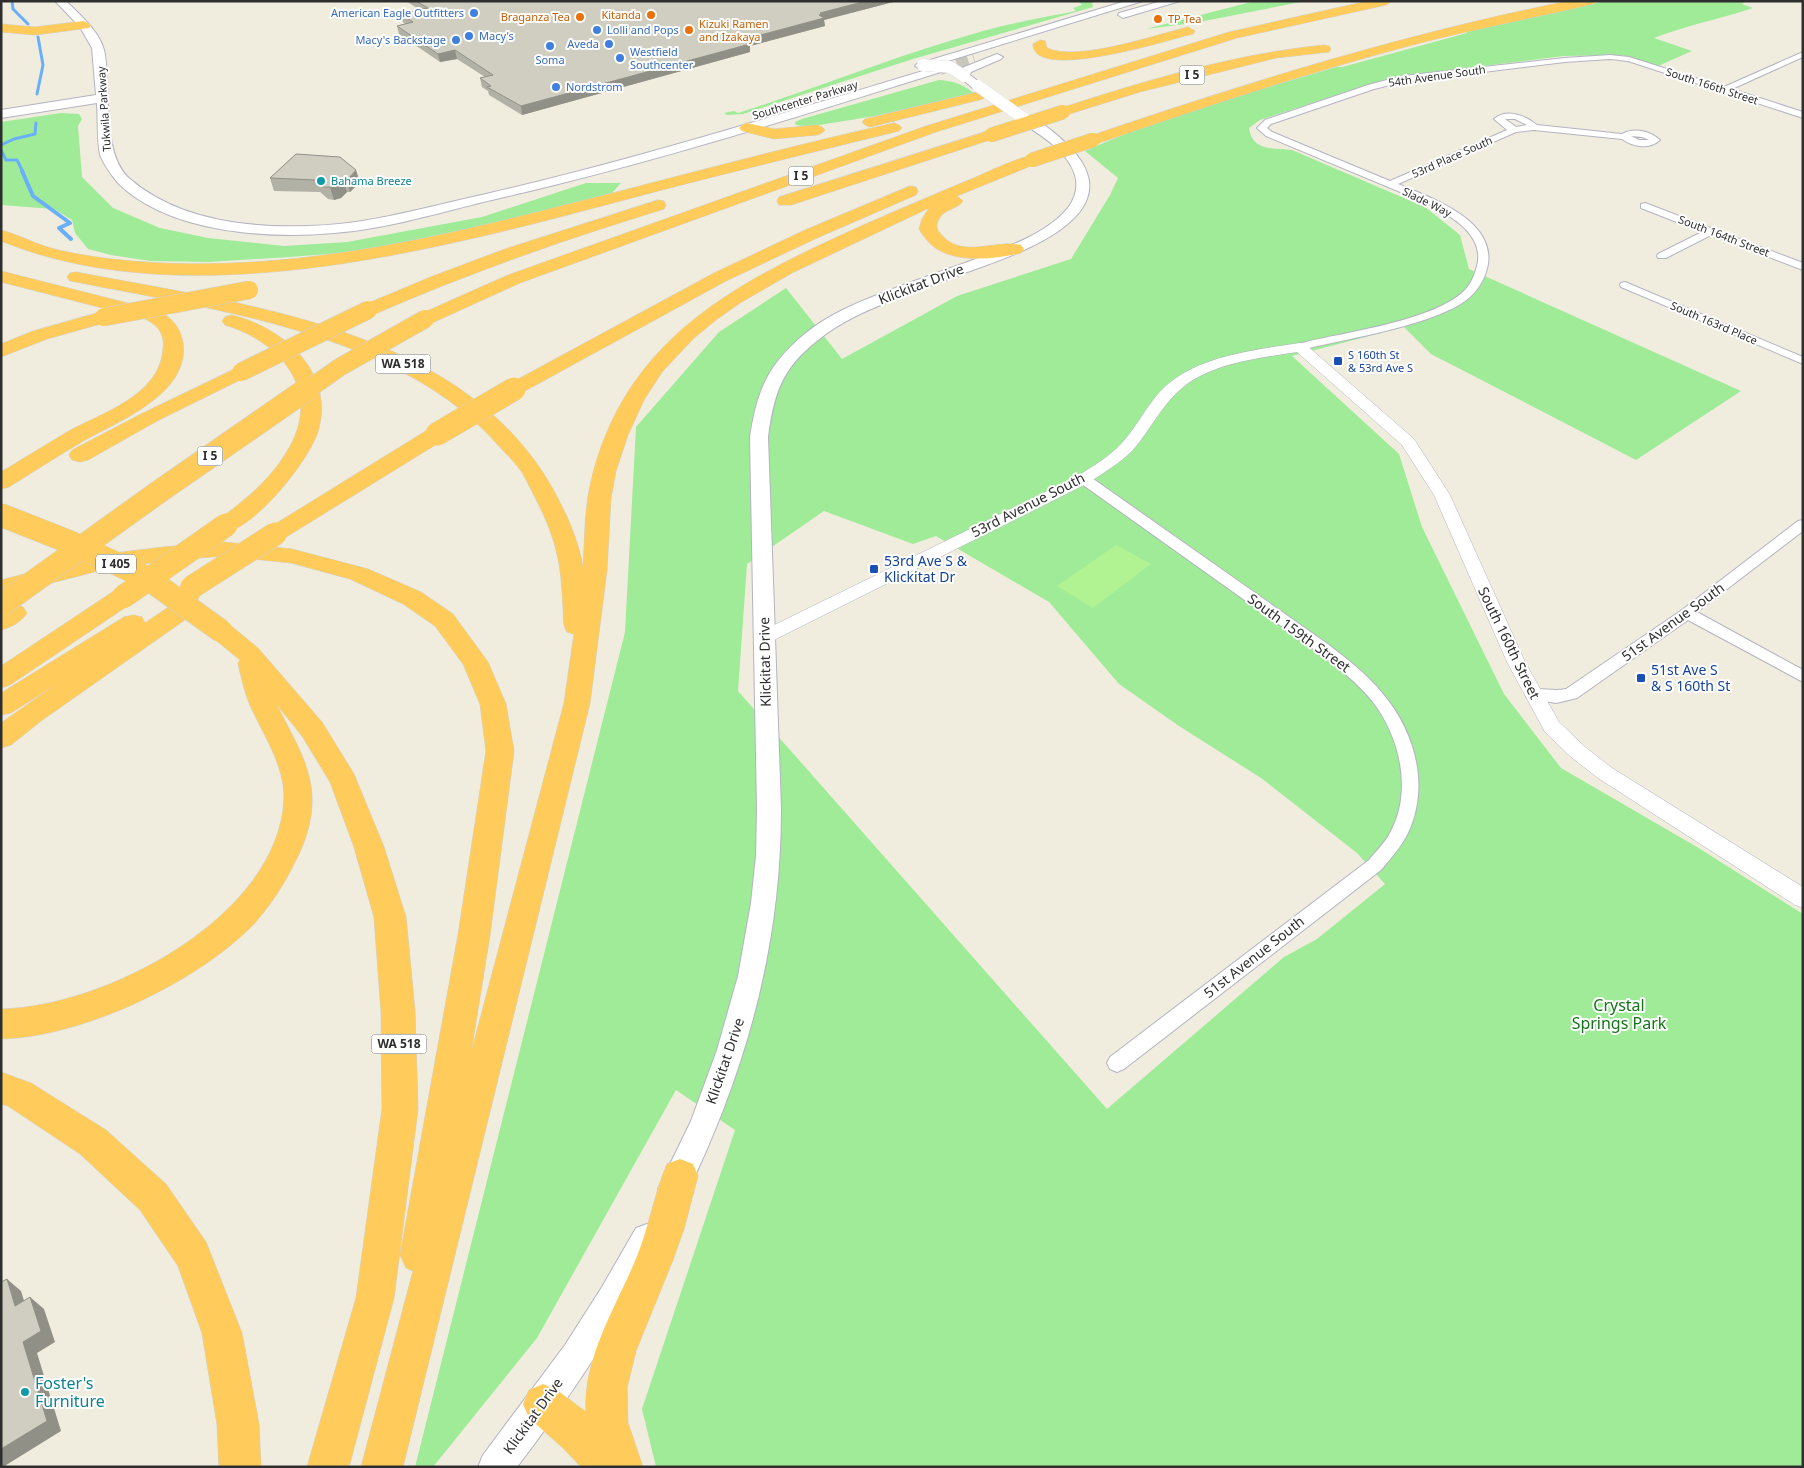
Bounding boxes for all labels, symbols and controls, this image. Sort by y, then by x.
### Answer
place label: American Eagle Outfitters [331,5,464,20]
marker: American Eagle Outfitters [468,7,480,19]
place label: Kitanda [601,7,641,22]
place label: Braganza Tea [501,9,570,24]
marker: Kitanda [645,9,657,21]
marker: Braganza Tea [574,11,586,23]
place label: TP Tea [1168,11,1201,26]
marker: TP Tea [1152,13,1164,25]
place label: Kizuki Ramen and Izakaya [699,16,769,44]
place label: Lolli and Pops [607,22,679,37]
marker: Lolli and Pops [591,24,603,36]
marker: Kizuki Ramen and Izakaya [683,24,695,36]
place label: Macy's [479,28,514,43]
marker: Macy's [463,30,475,42]
place label: Macy's Backstage [355,32,446,47]
marker: Macy's Backstage [450,34,462,46]
place label: Aveda [567,36,599,51]
marker: Aveda [603,38,615,50]
marker: Soma [544,40,556,52]
place label: Westfield Southcenter [630,44,694,72]
place label: Soma [535,52,565,67]
marker: Westfield Southcenter [614,52,626,64]
street label: 54th Avenue South [1387,61,1486,90]
street label: South 166th Street [1664,64,1760,108]
street label: Tukwila Parkway [93,66,114,152]
road number: I 5 [1180,66,1204,84]
street label: Southcenter Parkway [750,76,860,123]
place label: Nordstrom [566,79,623,94]
marker: Nordstrom [550,81,562,93]
street label: 53rd Place South [1409,132,1495,181]
road number: I 5 [788,167,814,186]
place label: Bahama Breeze [331,173,412,188]
marker: Bahama Breeze [315,175,327,187]
street label: Slade Way [1400,183,1455,220]
street label: South 164th Street [1677,211,1772,260]
street label: Klickitat Drive [875,259,966,309]
street label: South 163rd Place [1668,297,1760,348]
place label: S 160th St & 53rd Ave S [1348,347,1413,375]
road number: WA 518 [376,354,430,374]
marker: S 160th St & 53rd Ave S [1332,355,1344,367]
road number: I 5 [198,446,222,466]
street label: 53rd Avenue South [968,468,1088,541]
place label: 53rd Ave S & Klickitat Dr [884,551,968,586]
road number: I 405 [96,554,136,574]
marker: 53rd Ave S & Klickitat Dr [868,563,880,575]
street label: 51st Avenue South [1617,578,1728,665]
street label: South 160th Street [1474,584,1545,702]
street label: South 159th Street [1244,589,1354,676]
street label: Klickitat Drive [754,617,775,707]
place label: 51st Ave S & S 160th St [1651,660,1730,695]
marker: 51st Ave S & S 160th St [1635,672,1647,684]
street label: 51st Avenue South [1199,911,1308,1002]
park label: Crystal Springs Park [1572,994,1667,1034]
street label: Klickitat Drive [701,1015,748,1106]
road number: WA 518 [372,1034,426,1054]
place label: Foster's Furniture [35,1372,105,1412]
street label: Klickitat Drive [498,1374,567,1458]
marker: Foster's Furniture [19,1386,31,1398]

